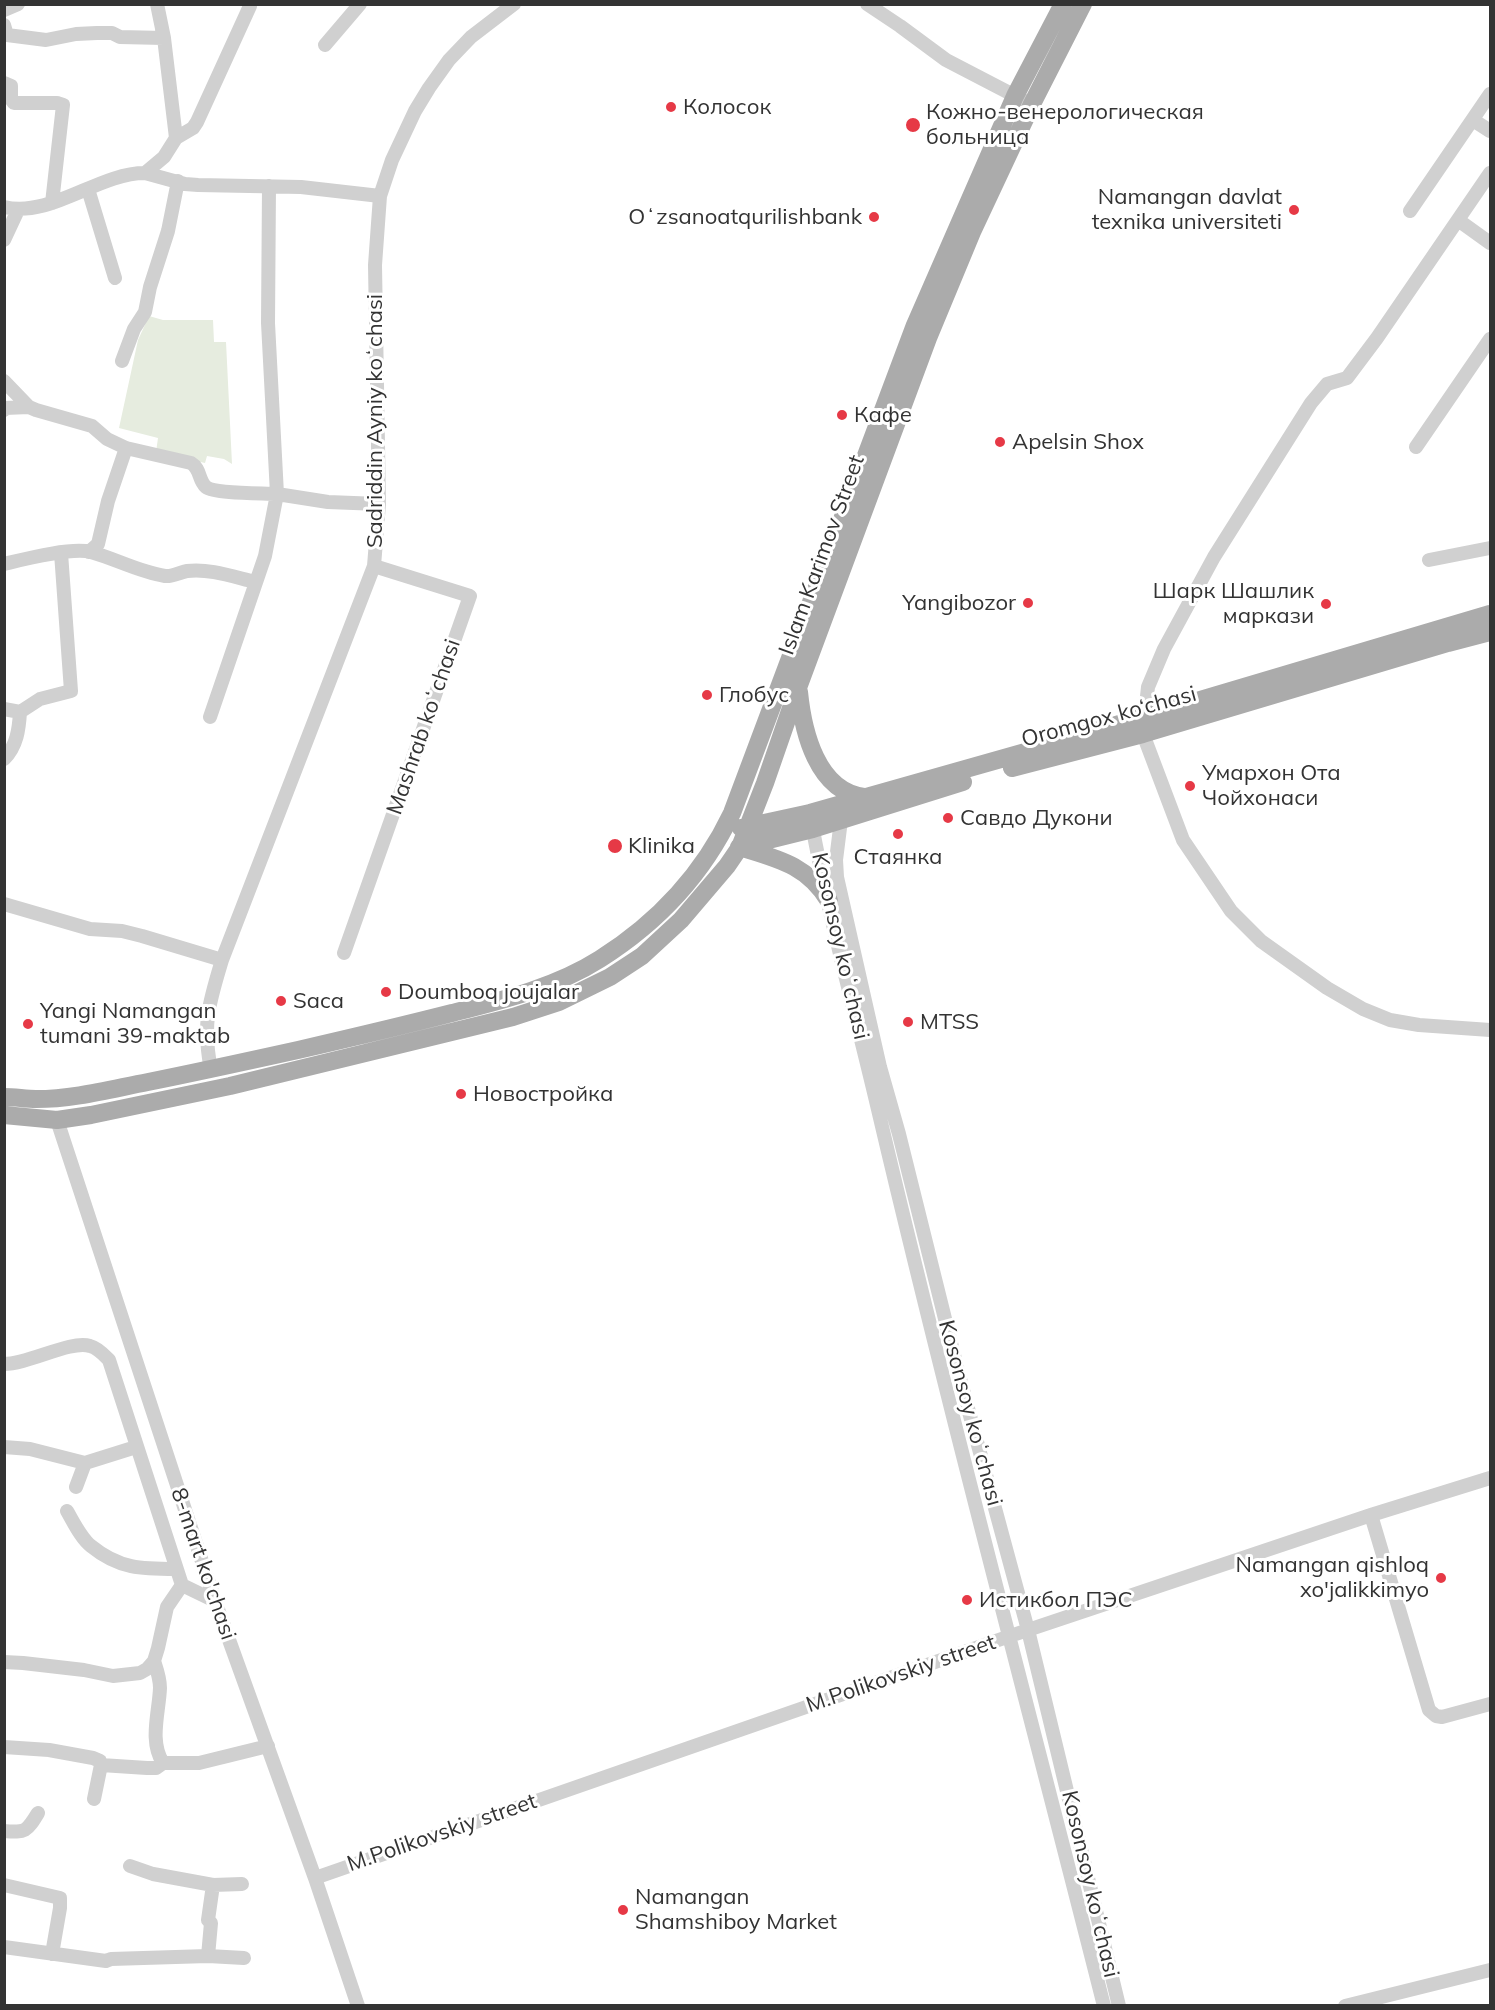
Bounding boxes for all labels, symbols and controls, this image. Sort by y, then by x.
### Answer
place label: Колосок [683,94,771,120]
place label: Кожно-венерологическая больница [926,99,1204,150]
marker: Колосок [664,100,678,114]
marker: Кожно-венерологическая больница [904,116,922,134]
place label: Namangan davlat texnika universiteti [1092,184,1282,236]
marker: Namangan davlat texnika universiteti [1287,203,1301,217]
place label: Oʻzsanoatqurilishbank [628,204,862,230]
marker: Oʻzsanoatqurilishbank [867,210,881,224]
street label: Sadriddin Ayniy koʻchasi [362,294,388,548]
place label: Кафе [854,402,912,428]
marker: Кафе [835,408,849,422]
place label: Apelsin Shox [1012,429,1144,455]
marker: Apelsin Shox [993,435,1007,449]
street label: Islam Karimov Street [774,452,870,658]
place label: Шарк Шашлик маркази [1153,578,1314,630]
place label: Yangibozor [902,590,1016,616]
marker: Yangibozor [1021,596,1035,610]
marker: Шарк Шашлик маркази [1319,597,1333,611]
street label: Mashrab koʻchasi [382,636,466,818]
street label: Oromgox ko‘chasi [1019,681,1199,753]
place label: Глобус [719,682,789,708]
marker: Глобус [700,688,714,702]
place label: Умархон Ота Чойхонаси [1202,760,1341,812]
marker: Умархон Ота Чойхонаси [1183,779,1197,793]
place label: Савдо Дукони [960,805,1113,831]
marker: Савдо Дукони [941,811,955,825]
marker: Стаянка [891,827,905,841]
place label: Klinika [628,833,695,859]
marker: Klinika [606,837,624,855]
place label: Стаянка [854,844,942,870]
street label: Kosonsoy koʻchasi [806,850,874,1042]
place label: Doumboq joujalar [398,979,579,1005]
marker: Doumboq joujalar [379,985,393,999]
place label: Saca [293,988,344,1014]
marker: Saca [274,994,288,1008]
place label: Yangi Namangan tumani 39-maktab [40,998,230,1050]
place label: MTSS [920,1009,979,1035]
marker: MTSS [901,1015,915,1029]
marker: Yangi Namangan tumani 39-maktab [21,1017,35,1031]
place label: Новостройка [473,1081,613,1107]
marker: Новостройка [454,1087,468,1101]
street label: Kosonsoy koʻchasi [933,1317,1007,1509]
street label: 8-mart ko'chasi [165,1485,241,1643]
place label: Namangan qishloq xo'jalikkimyo [1236,1552,1429,1604]
marker: Namangan qishloq xo'jalikkimyo [1434,1571,1448,1585]
place label: Истикбол ПЭС [979,1587,1133,1613]
marker: Истикбол ПЭС [960,1593,974,1607]
street label: M.Polikovskiy street [803,1629,999,1719]
street label: M.Polikovskiy street [344,1788,540,1878]
street label: Kosonsoy koʻchasi [1056,1788,1124,1980]
place label: Namangan Shamshiboy Market [635,1884,837,1936]
marker: Namangan Shamshiboy Market [616,1903,630,1917]

